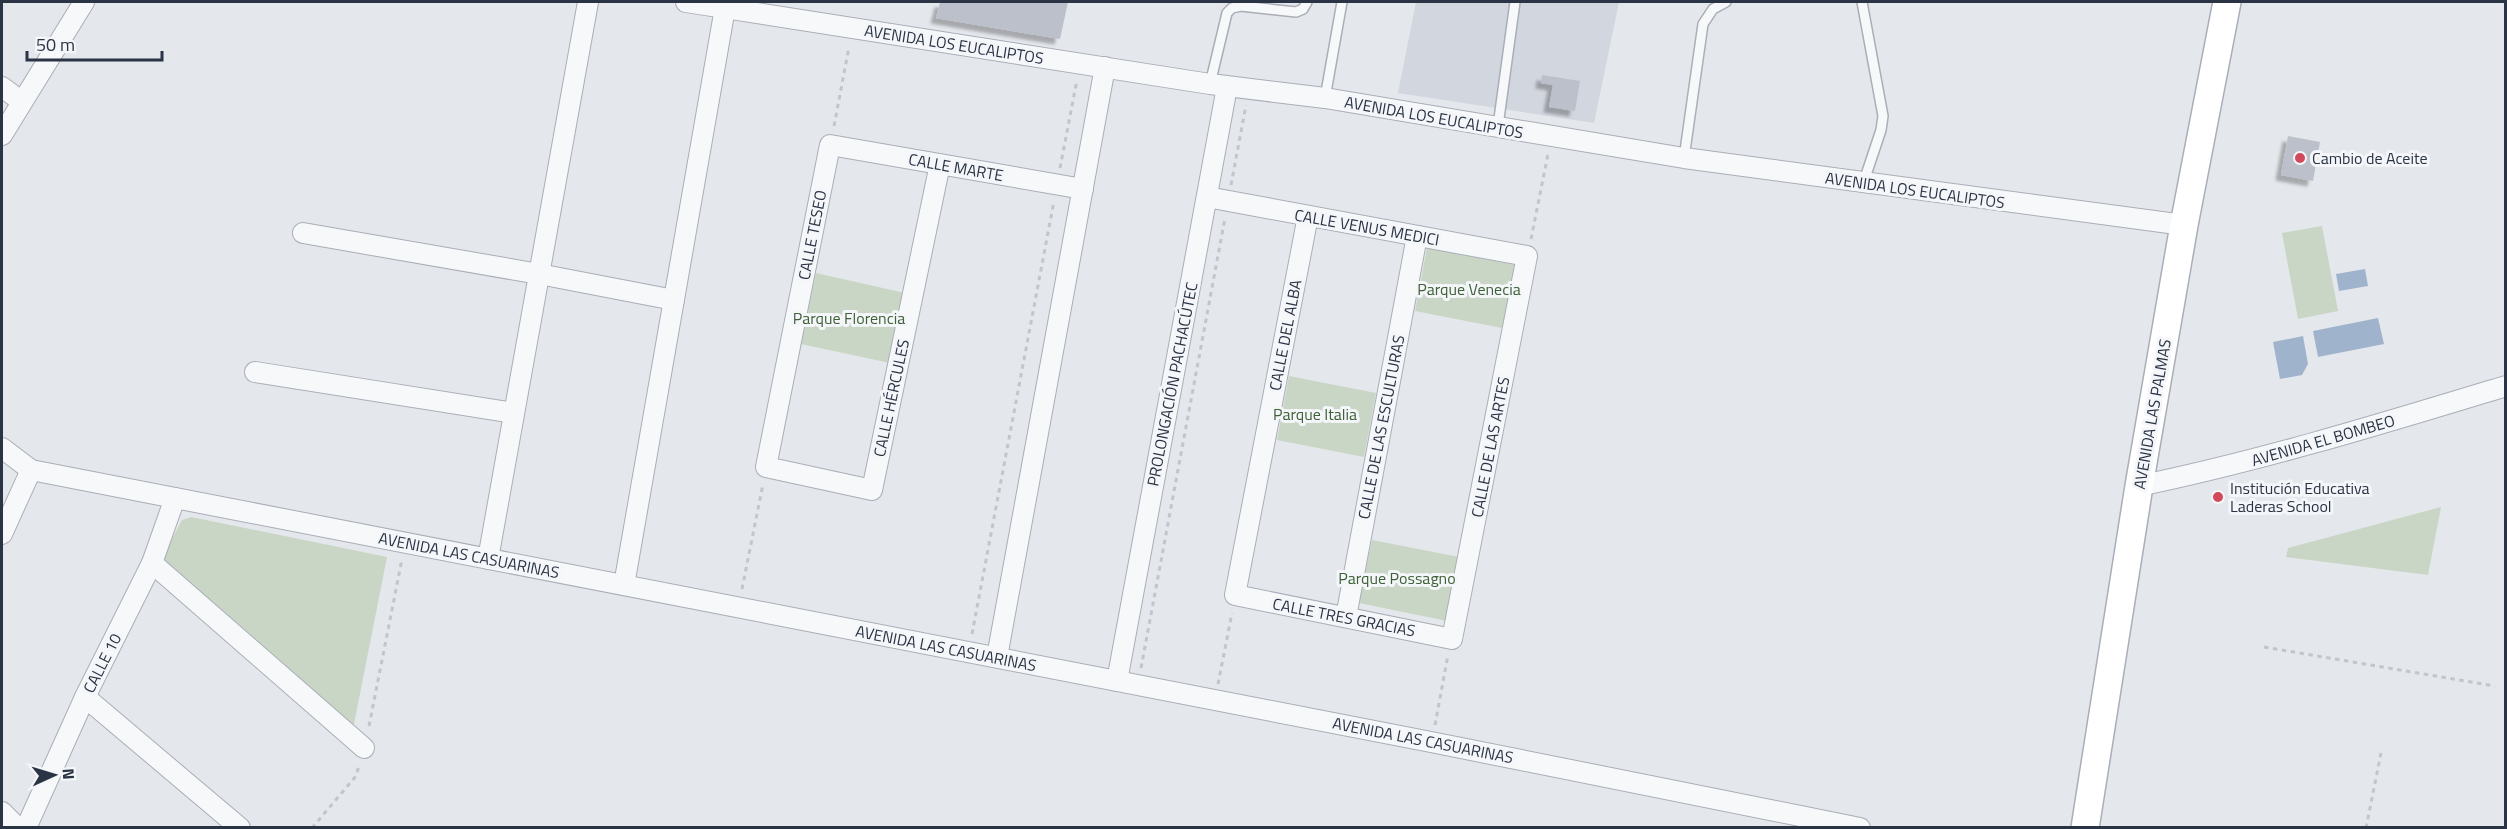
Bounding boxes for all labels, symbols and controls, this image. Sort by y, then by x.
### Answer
street label: AVENIDA LOS EUCALIPTOS [863,18,1045,70]
scale bar [27,24,162,62]
text: 50 m [36,31,75,58]
street label: AVENIDA LOS EUCALIPTOS [1343,89,1525,145]
place label: Cambio de Aceite [2312,146,2428,170]
street label: CALLE MARTE [907,147,1005,187]
marker: Cambio de Aceite [2293,151,2307,165]
street label: AVENIDA LOS EUCALIPTOS [1824,166,2006,214]
street label: CALLE TESEO [792,188,832,282]
street label: CALLE VENUS MEDICI [1293,202,1441,252]
street label: CALLE DEL ALBA [1262,277,1308,393]
park label: Parque Venecia [1417,277,1521,301]
street label: PROLONGACIÓN PACHACÚTEC [1140,280,1204,488]
park label: Parque Florencia [793,306,905,330]
street label: CALLE DE LAS ESCULTURAS [1351,333,1411,521]
street label: CALLE HÉRCULES [867,337,915,459]
street label: AVENIDA LAS PALMAS [2127,337,2177,491]
street label: CALLE DE LAS ARTES [1465,375,1515,519]
park label: Parque Italia [1273,402,1357,426]
street label: AVENIDA EL BOMBEO [2248,408,2398,472]
place label: Institución Educativa Laderas School [2230,476,2370,518]
marker: Institución Educativa Laderas School [2211,490,2225,504]
street label: AVENIDA LAS CASUARINAS [377,526,561,584]
park label: Parque Possagno [1338,566,1456,590]
street label: CALLE TRES GRACIAS [1271,591,1417,643]
street label: AVENIDA LAS CASUARINAS [854,619,1038,677]
street label: CALLE 10 [77,629,127,697]
street label: AVENIDA LAS CASUARINAS [1331,711,1515,769]
north arrow [24,745,84,805]
text: N [57,768,81,780]

